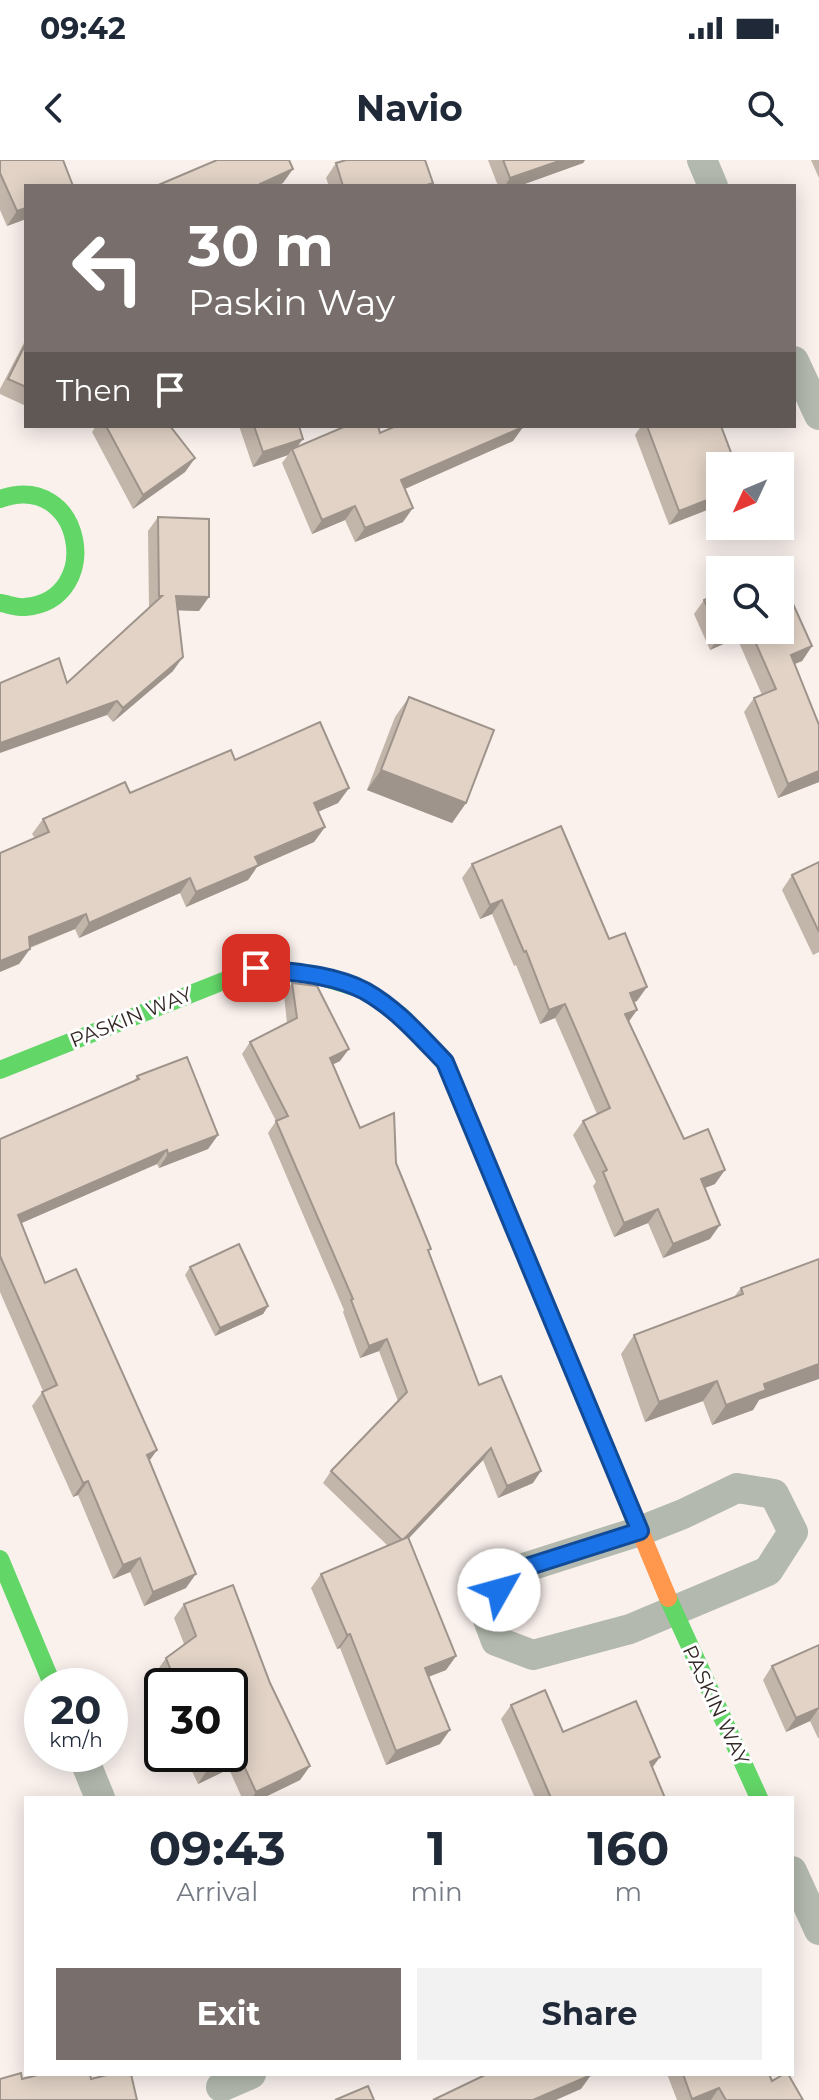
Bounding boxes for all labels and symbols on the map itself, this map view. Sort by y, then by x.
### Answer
north arrow [706,452,794,540]
pin [222,934,290,1002]
street label: PASKIN WAY [66,982,196,1052]
position arrow [457,1548,541,1632]
street label: PASKIN WAY [678,1641,754,1769]
speed limit sign: 30 [144,1668,248,1772]

